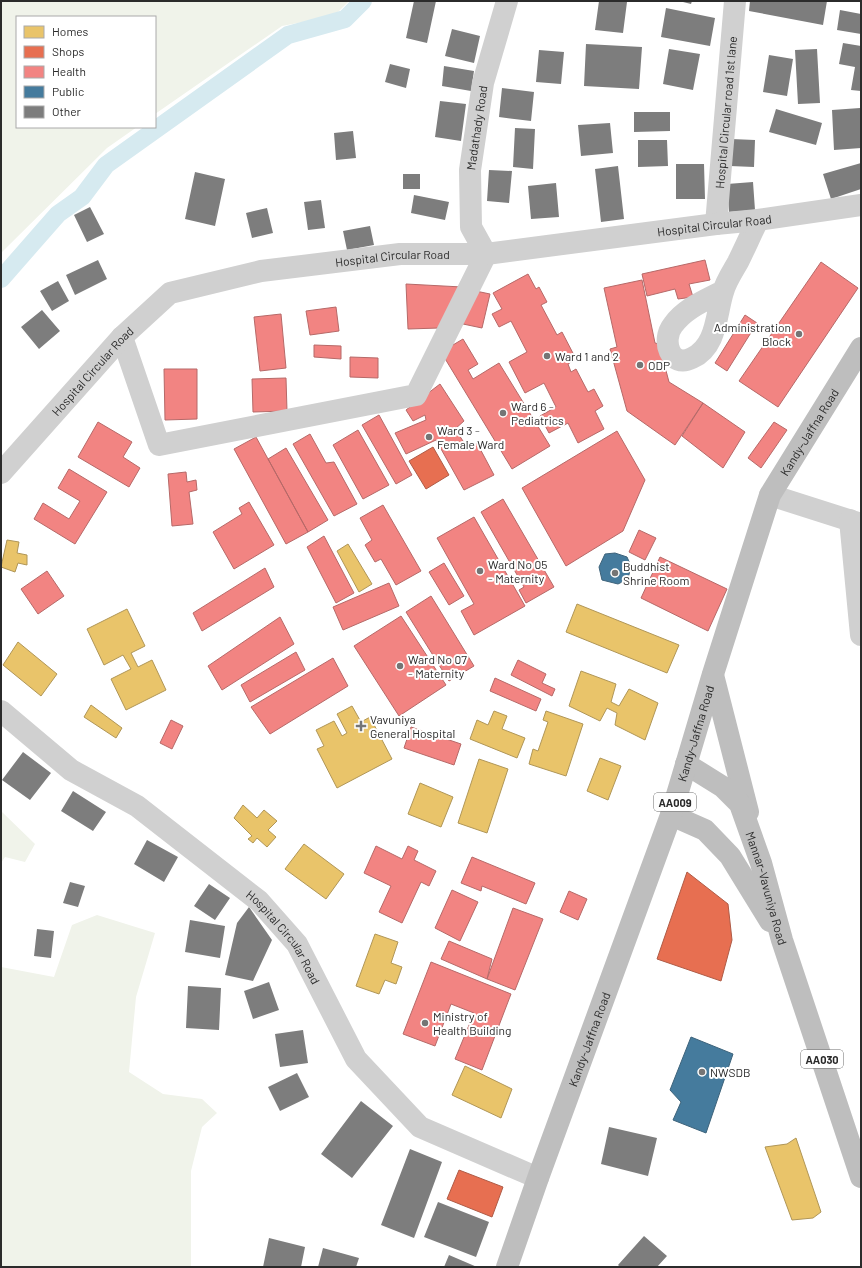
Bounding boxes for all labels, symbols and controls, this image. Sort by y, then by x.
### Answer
legend [16,16,156,128]
text: Homes [52,24,89,38]
street label: Hospital Circular road 1st lane [712,36,739,189]
text: Shops [52,44,85,58]
text: Health [52,64,86,78]
text: Public [52,84,84,98]
street label: Madathady Road [463,84,490,171]
text: Other [52,104,82,118]
street label: Hospital Circular Road [656,211,773,239]
street label: Hospital Circular Road [334,247,450,269]
place label: Administration Block [714,320,791,348]
street label: Hospital Circular Road [49,323,136,418]
marker: Administration Block [794,329,804,339]
place label: Ward 1 and 2 [555,349,619,363]
marker: Ward 1 and 2 [542,351,552,361]
place label: ODP [648,358,670,372]
marker: ODP [635,360,645,370]
street label: Kandy-Jaffna Road [777,386,841,478]
place label: Ward 6 - Pediatrics [511,399,564,427]
marker: Ward 6 - Pediatrics [498,408,508,418]
place label: Ward 3 - Female Ward [437,423,504,451]
marker: Ward 3 - Female Ward [424,432,434,442]
place label: Ward No 05 - Maternity [488,557,547,585]
place label: Buddhist Shrine Room [623,559,689,587]
marker: Ward No 05 - Maternity [475,566,485,576]
marker: Buddhist Shrine Room [610,568,620,578]
place label: Ward No 07 - Maternity [408,652,467,680]
marker: Ward No 07 - Maternity [395,661,405,671]
street label: Kandy-Jaffna Road [674,684,716,783]
place label: Vavuniya General Hospital [370,712,455,740]
marker: Vavuniya General Hospital [355,720,367,732]
road number: AA009 [654,793,696,811]
street label: Mannar-Vavuniya Road [743,830,790,947]
street label: Hospital Circular Road [244,887,323,986]
street label: Kandy-Jaffna Road [565,990,613,1088]
place label: Ministry of Health Building [433,1009,511,1037]
marker: Ministry of Health Building [420,1018,430,1028]
road number: AA030 [801,1050,843,1068]
place label: NWSDB [710,1065,751,1079]
marker: NWSDB [697,1067,707,1077]

